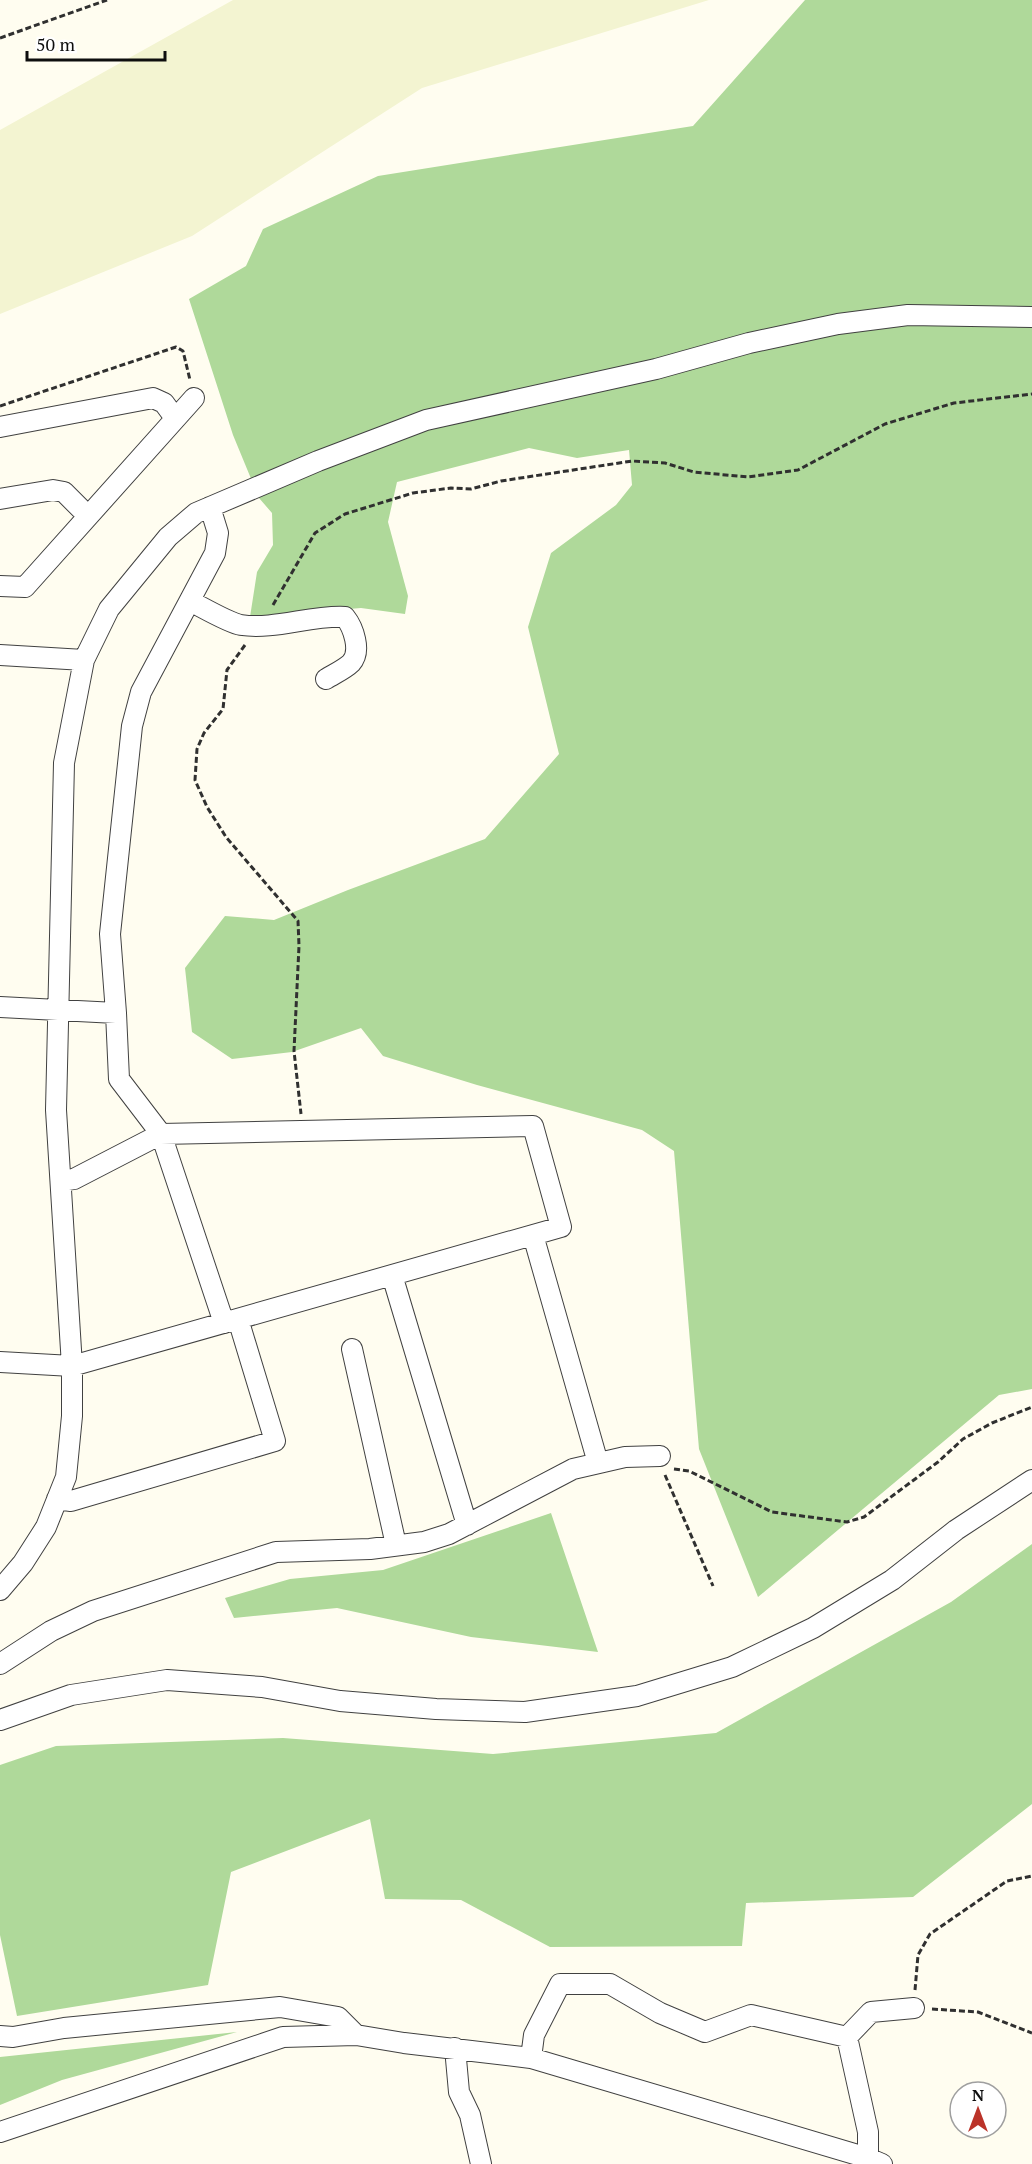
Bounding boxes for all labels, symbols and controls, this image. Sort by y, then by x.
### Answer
scale bar [27,24,165,62]
text: 50 m [36,32,76,56]
north arrow [948,2080,1008,2140]
text: N [972,2084,984,2106]

